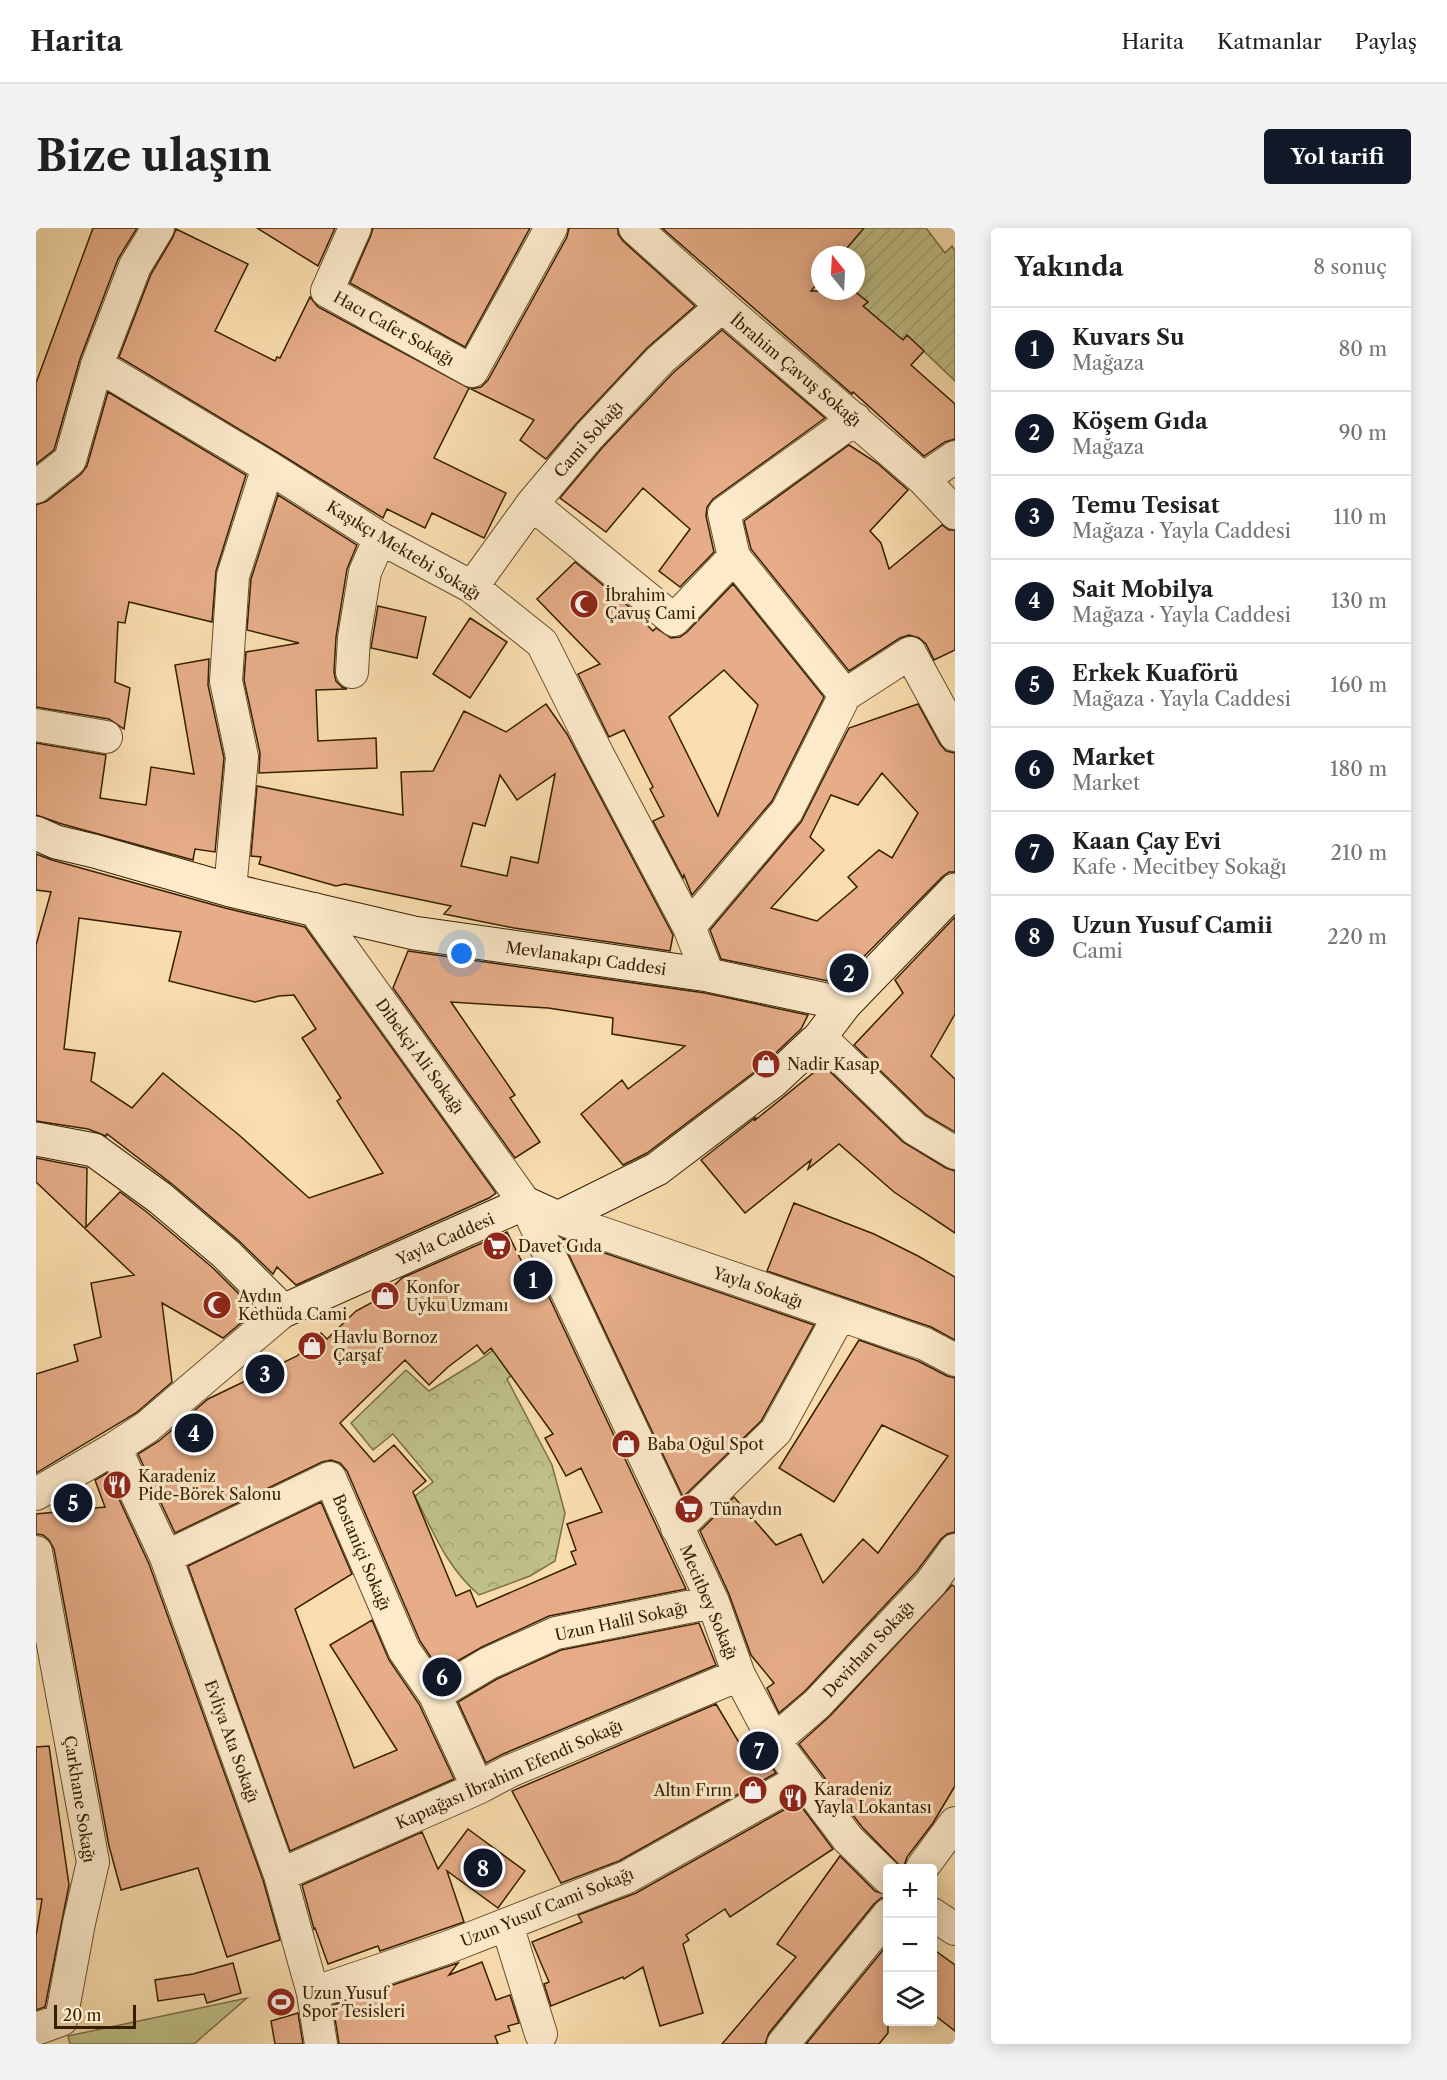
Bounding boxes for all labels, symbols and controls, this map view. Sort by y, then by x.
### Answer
text: Harita [30,24,123,58]
text: Harita [1121,29,1184,54]
text: Katmanlar [1217,29,1322,54]
text: Paylaş [1355,29,1417,54]
button: Yol tarifi [1264,129,1411,184]
text: Bize ulaşın [36,130,272,182]
north arrow [811,246,865,300]
text: Yakında [1015,251,1124,283]
text: 8 sonuç [1313,255,1387,279]
street label: Hacı Cafer Sokağı [330,286,458,370]
street label: İbrahim Çavuş Sokağı [726,309,866,431]
text: Kuvars Su [1072,324,1185,351]
text: 1 [1030,337,1039,361]
text: 80 m [1339,337,1387,361]
text: Mağaza [1072,351,1144,375]
street label: Cami Sokağı [549,397,627,481]
text: Köşem Gıda [1072,408,1208,435]
text: 2 [1029,421,1040,445]
text: 90 m [1339,421,1387,445]
text: Mağaza [1072,435,1144,459]
text: Temu Tesisat [1072,492,1220,519]
street label: Kaşıkçı Mektebi Sokağı [323,496,485,604]
text: 3 [1029,505,1040,529]
text: 110 m [1334,505,1387,529]
text: Mağaza · Yayla Caddesi [1072,519,1291,543]
text: Sait Mobilya [1072,576,1213,603]
place label: İbrahim Çavuş Cami [605,585,696,623]
mosque icon: İbrahim Çavuş Cami [568,588,600,620]
text: 4 [1029,589,1040,613]
text: 130 m [1331,589,1387,613]
text: Mağaza · Yayla Caddesi [1072,603,1291,627]
text: Erkek Kuaförü [1072,660,1239,687]
text: 5 [1029,673,1040,697]
text: 160 m [1330,673,1387,697]
text: Mağaza · Yayla Caddesi [1072,687,1291,711]
text: Market [1072,744,1155,771]
text: 6 [1029,757,1040,781]
text: 180 m [1330,757,1387,781]
text: Market [1072,771,1140,795]
text: Kaan Çay Evi [1072,828,1221,855]
text: 7 [1029,841,1040,865]
text: 210 m [1330,841,1387,865]
text: Kafe · Meсitbey Sokağı [1072,855,1287,879]
text: Uzun Yusuf Camii [1072,912,1273,939]
text: 8 [1028,925,1041,949]
text: 220 m [1327,925,1387,949]
street label: Mevlanakapı Caddesi [504,937,668,979]
your location [447,939,476,968]
text: Cami [1072,939,1123,963]
pin: 2 [830,950,868,996]
street label: Dibekçi Ali Sokağı [371,994,469,1118]
shop icon: Nadir Kasap [750,1048,782,1080]
place label: Nadir Kasap [787,1054,880,1074]
street label: Yayla Caddesi [392,1208,497,1270]
supermarket icon: Davet Gıda [481,1230,513,1262]
place label: Davet Gıda [518,1236,603,1256]
pin: 1 [514,1258,552,1302]
street label: Yayla Sokağı [709,1262,806,1312]
place label: Konfor Uyku Uzmanı [406,1277,509,1315]
shop icon: Konfor Uyku Uzmanı [369,1280,401,1312]
place label: Aydın Kethüda Cami [237,1286,347,1324]
mosque icon: Aydın Kethüda Cami [201,1289,233,1321]
place label: Havlu Bornoz Çarşaf [333,1327,438,1365]
shop icon: Havlu Bornoz Çarşaf [296,1330,328,1362]
pin: 3 [246,1352,284,1396]
pin: 4 [174,1410,214,1456]
shop icon: Baba Oğul Spot [610,1428,642,1460]
place label: Baba Oğul Spot [647,1434,764,1454]
place label: Karadeniz Pide-Börek Salonu [138,1466,282,1504]
restaurant icon: Karadeniz Pide-Börek Salonu [101,1469,133,1501]
pin: 5 [54,1480,93,1526]
street label: Bostaniçi Sokağı [328,1491,396,1613]
supermarket icon: Tünaydın [673,1493,705,1525]
place label: Tünaydın [710,1499,782,1519]
street label: Meсitbey Sokağı [676,1541,742,1663]
street label: Uzun Halil Sokağı [553,1597,689,1645]
street label: Devirhan Sokağı [818,1597,918,1701]
pin: 6 [422,1654,462,1700]
street label: Evliya Ata Sokağı [201,1677,264,1805]
street label: Kapıağası İbrahim Efendi Sokağı [393,1715,626,1833]
pin: 7 [740,1728,778,1774]
street label: Çarkhane Sokağı [60,1734,100,1864]
shop icon: Altın Fırın [737,1774,769,1806]
place label: Karadeniz Yayla Lokantası [813,1779,932,1817]
place label: Altın Fırın [653,1780,732,1800]
restaurant icon: Karadeniz Yayla Lokantası [777,1782,809,1814]
pin: 8 [464,1846,502,1890]
street label: Uzun Yusuf Cami Sokağı [457,1863,637,1951]
map controls [883,1864,937,2026]
button: + [883,1864,937,1918]
button: − [883,1918,937,1972]
button: layers [883,1972,937,2026]
place label: Uzun Yusuf Spor Tesisleri [302,1983,405,2021]
sports icon: Uzun Yusuf Spor Tesisleri [265,1986,297,2018]
scale bar [54,2002,136,2030]
text: 20 m [63,2005,102,2025]

